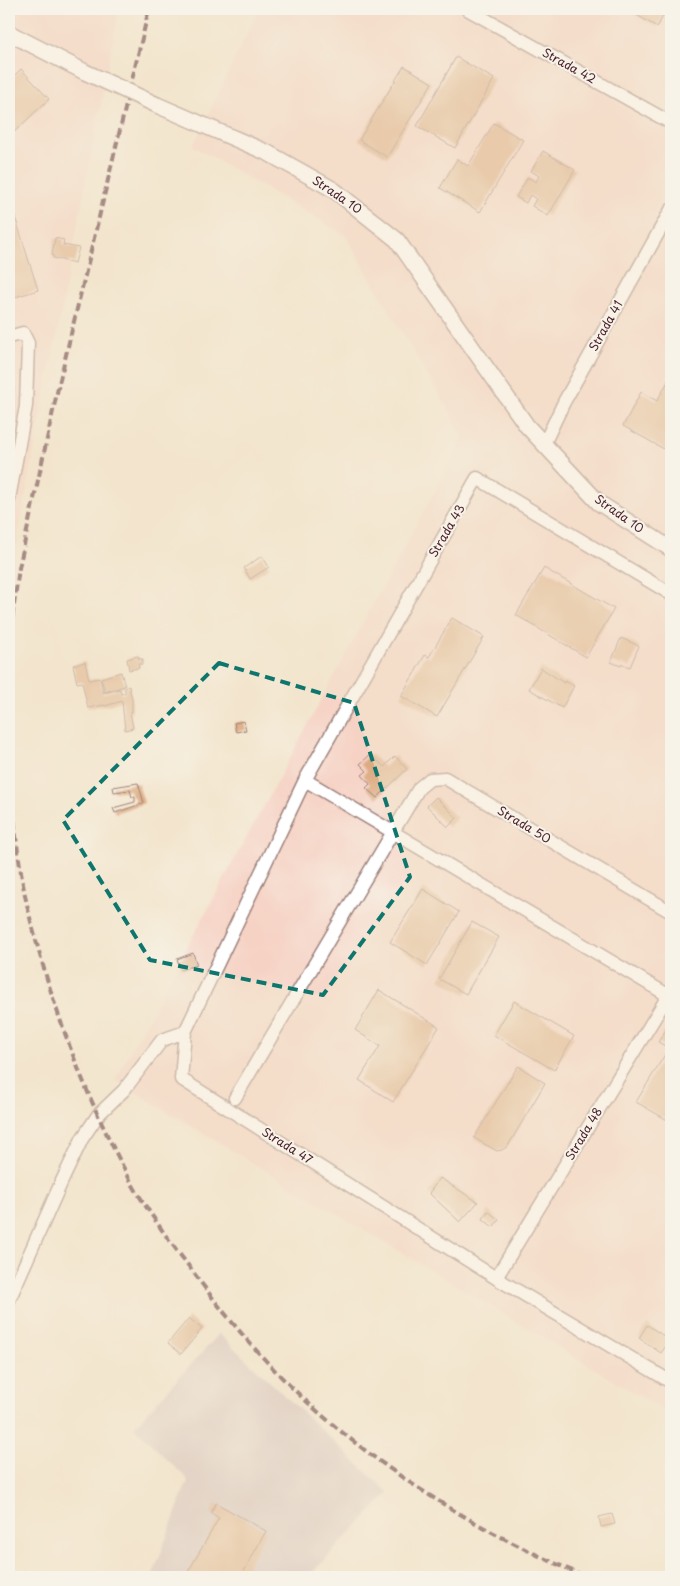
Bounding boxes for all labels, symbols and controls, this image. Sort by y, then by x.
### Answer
street label: Strada 42 [539,43,600,87]
street label: Strada 10 [309,171,366,218]
street label: Strada 41 [584,297,626,354]
street label: Strada 10 [591,489,648,537]
street label: Strada 43 [424,501,469,560]
street label: Strada 50 [494,801,555,847]
street label: Strada 48 [560,1104,606,1163]
street label: Strada 47 [259,1122,317,1168]

